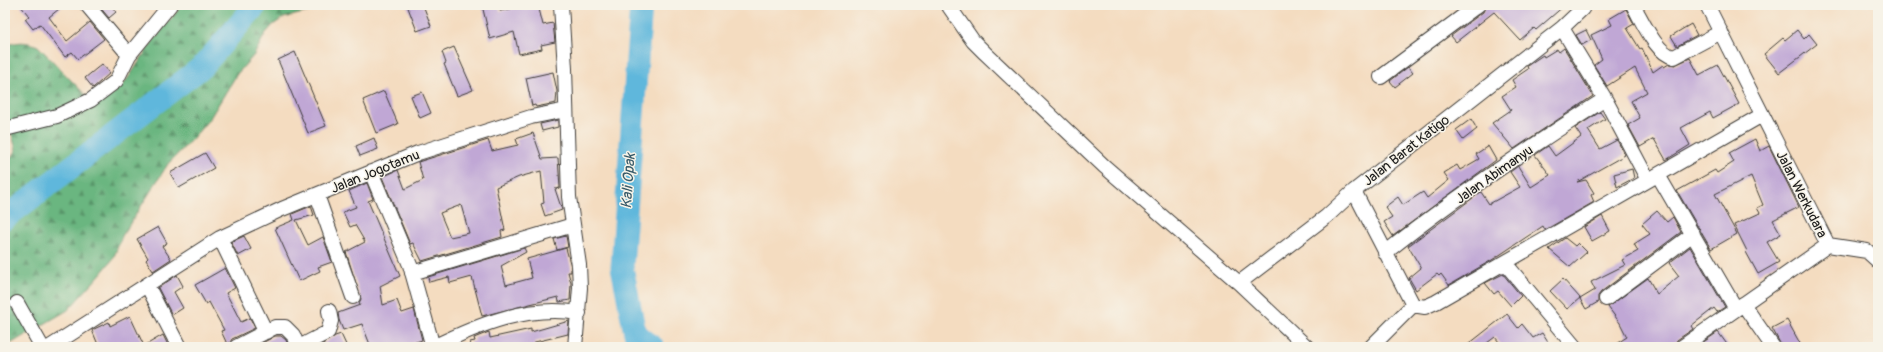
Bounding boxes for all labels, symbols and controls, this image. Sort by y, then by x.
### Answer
street label: Jalan Barat Katigo [1360,111,1453,189]
street label: Jalan Abimanyu [1452,141,1536,207]
street label: Jalan Jogotamu [328,146,422,197]
street label: Jalan Werkudara [1772,148,1831,241]
water label: Kali Opak [617,151,640,209]

